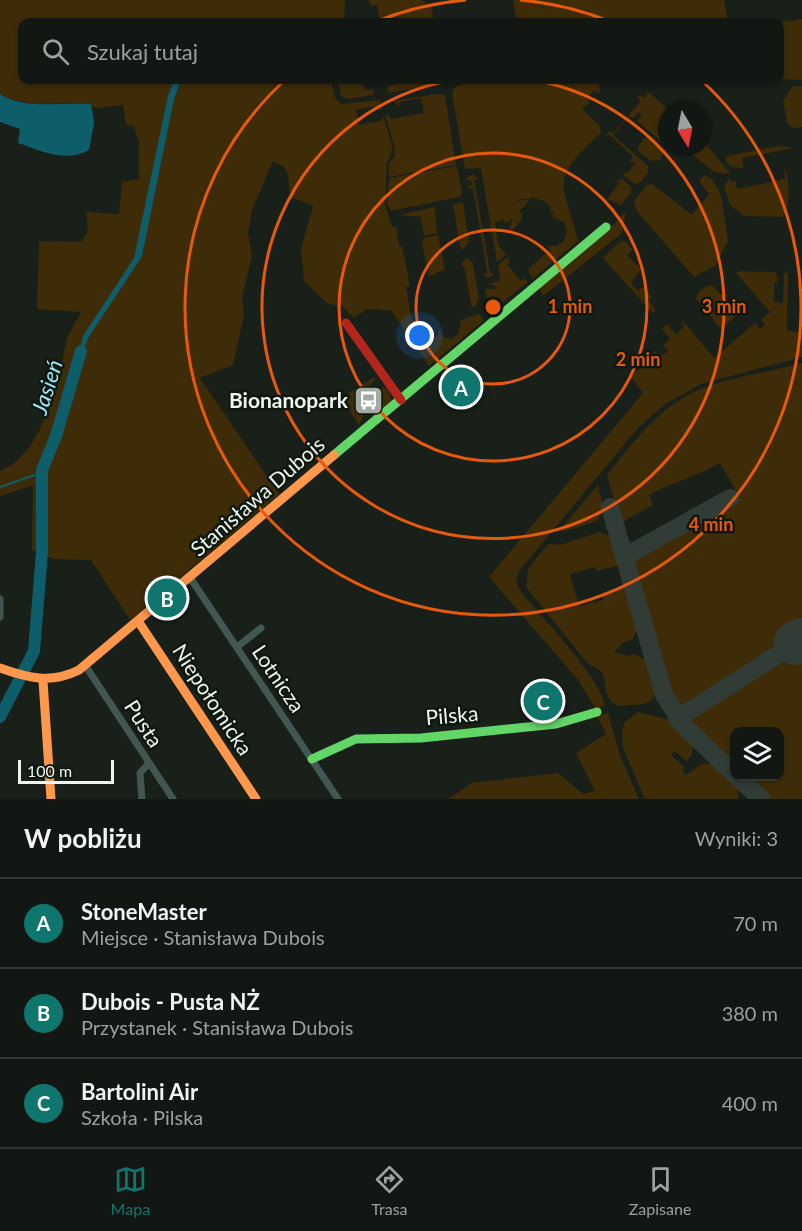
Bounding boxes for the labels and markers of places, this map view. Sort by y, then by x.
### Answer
centre of rings [483,297,503,317]
pin: A [442,364,480,410]
bus stop icon: Bionanopark [353,385,385,417]
place label: Bionanopark [229,387,349,412]
pin: B [148,576,186,620]
pin: C [524,678,562,724]

